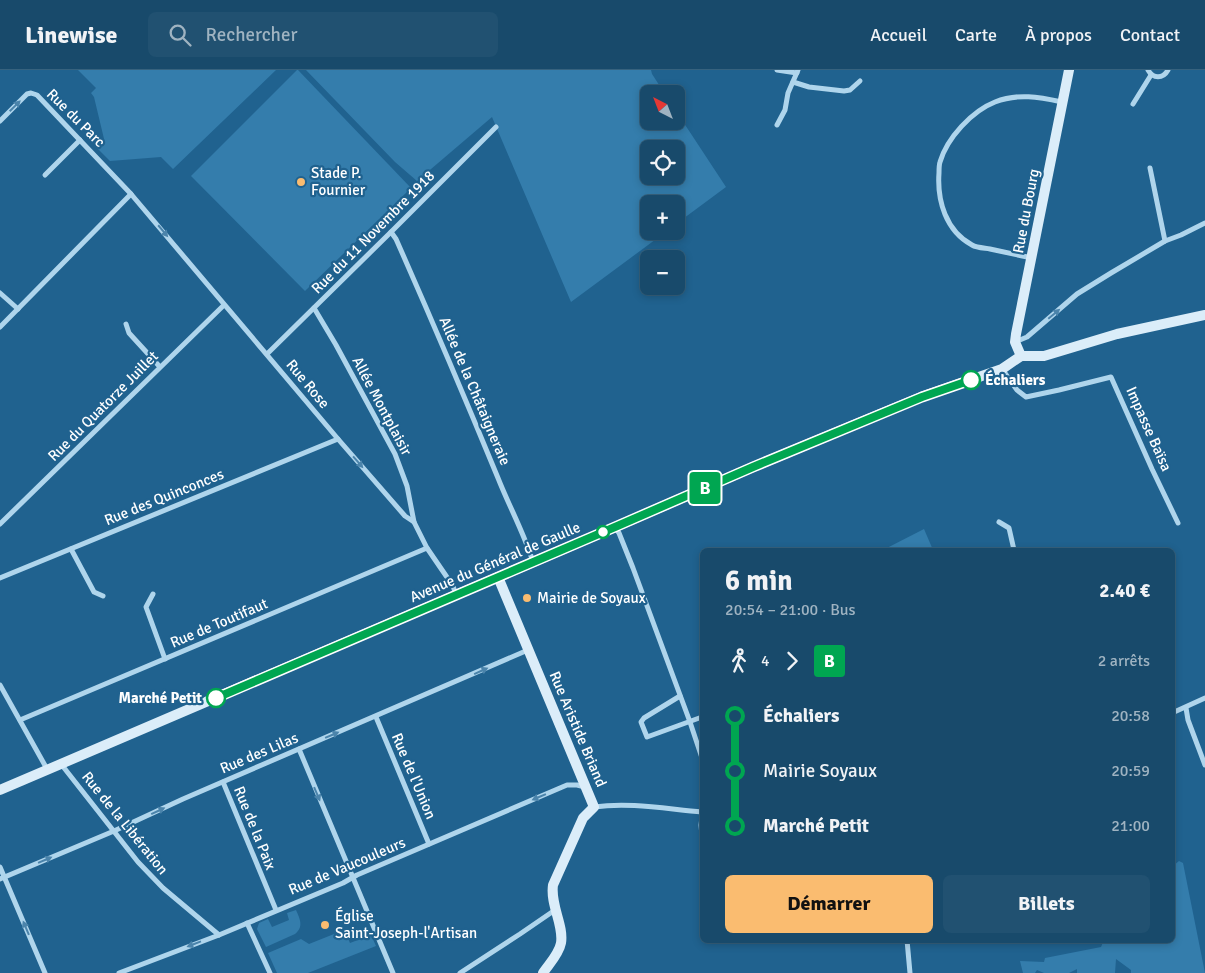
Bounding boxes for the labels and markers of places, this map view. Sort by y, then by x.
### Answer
place label: Stade P. Fournier [311,164,366,199]
marker: Stade P. Fournier [295,176,307,188]
marker: Échaliers [961,370,981,390]
place label: Échaliers [985,370,1046,389]
unlabelled marker [596,525,610,539]
place label: Mairie de Soyaux [537,589,646,607]
marker: Mairie de Soyaux [521,592,533,604]
marker: Marché Petit [206,688,226,708]
place label: Marché Petit [118,689,202,707]
place label: Église Saint-Joseph-l'Artisan [335,906,477,942]
marker: Église Saint-Joseph-l'Artisan [319,919,331,931]

